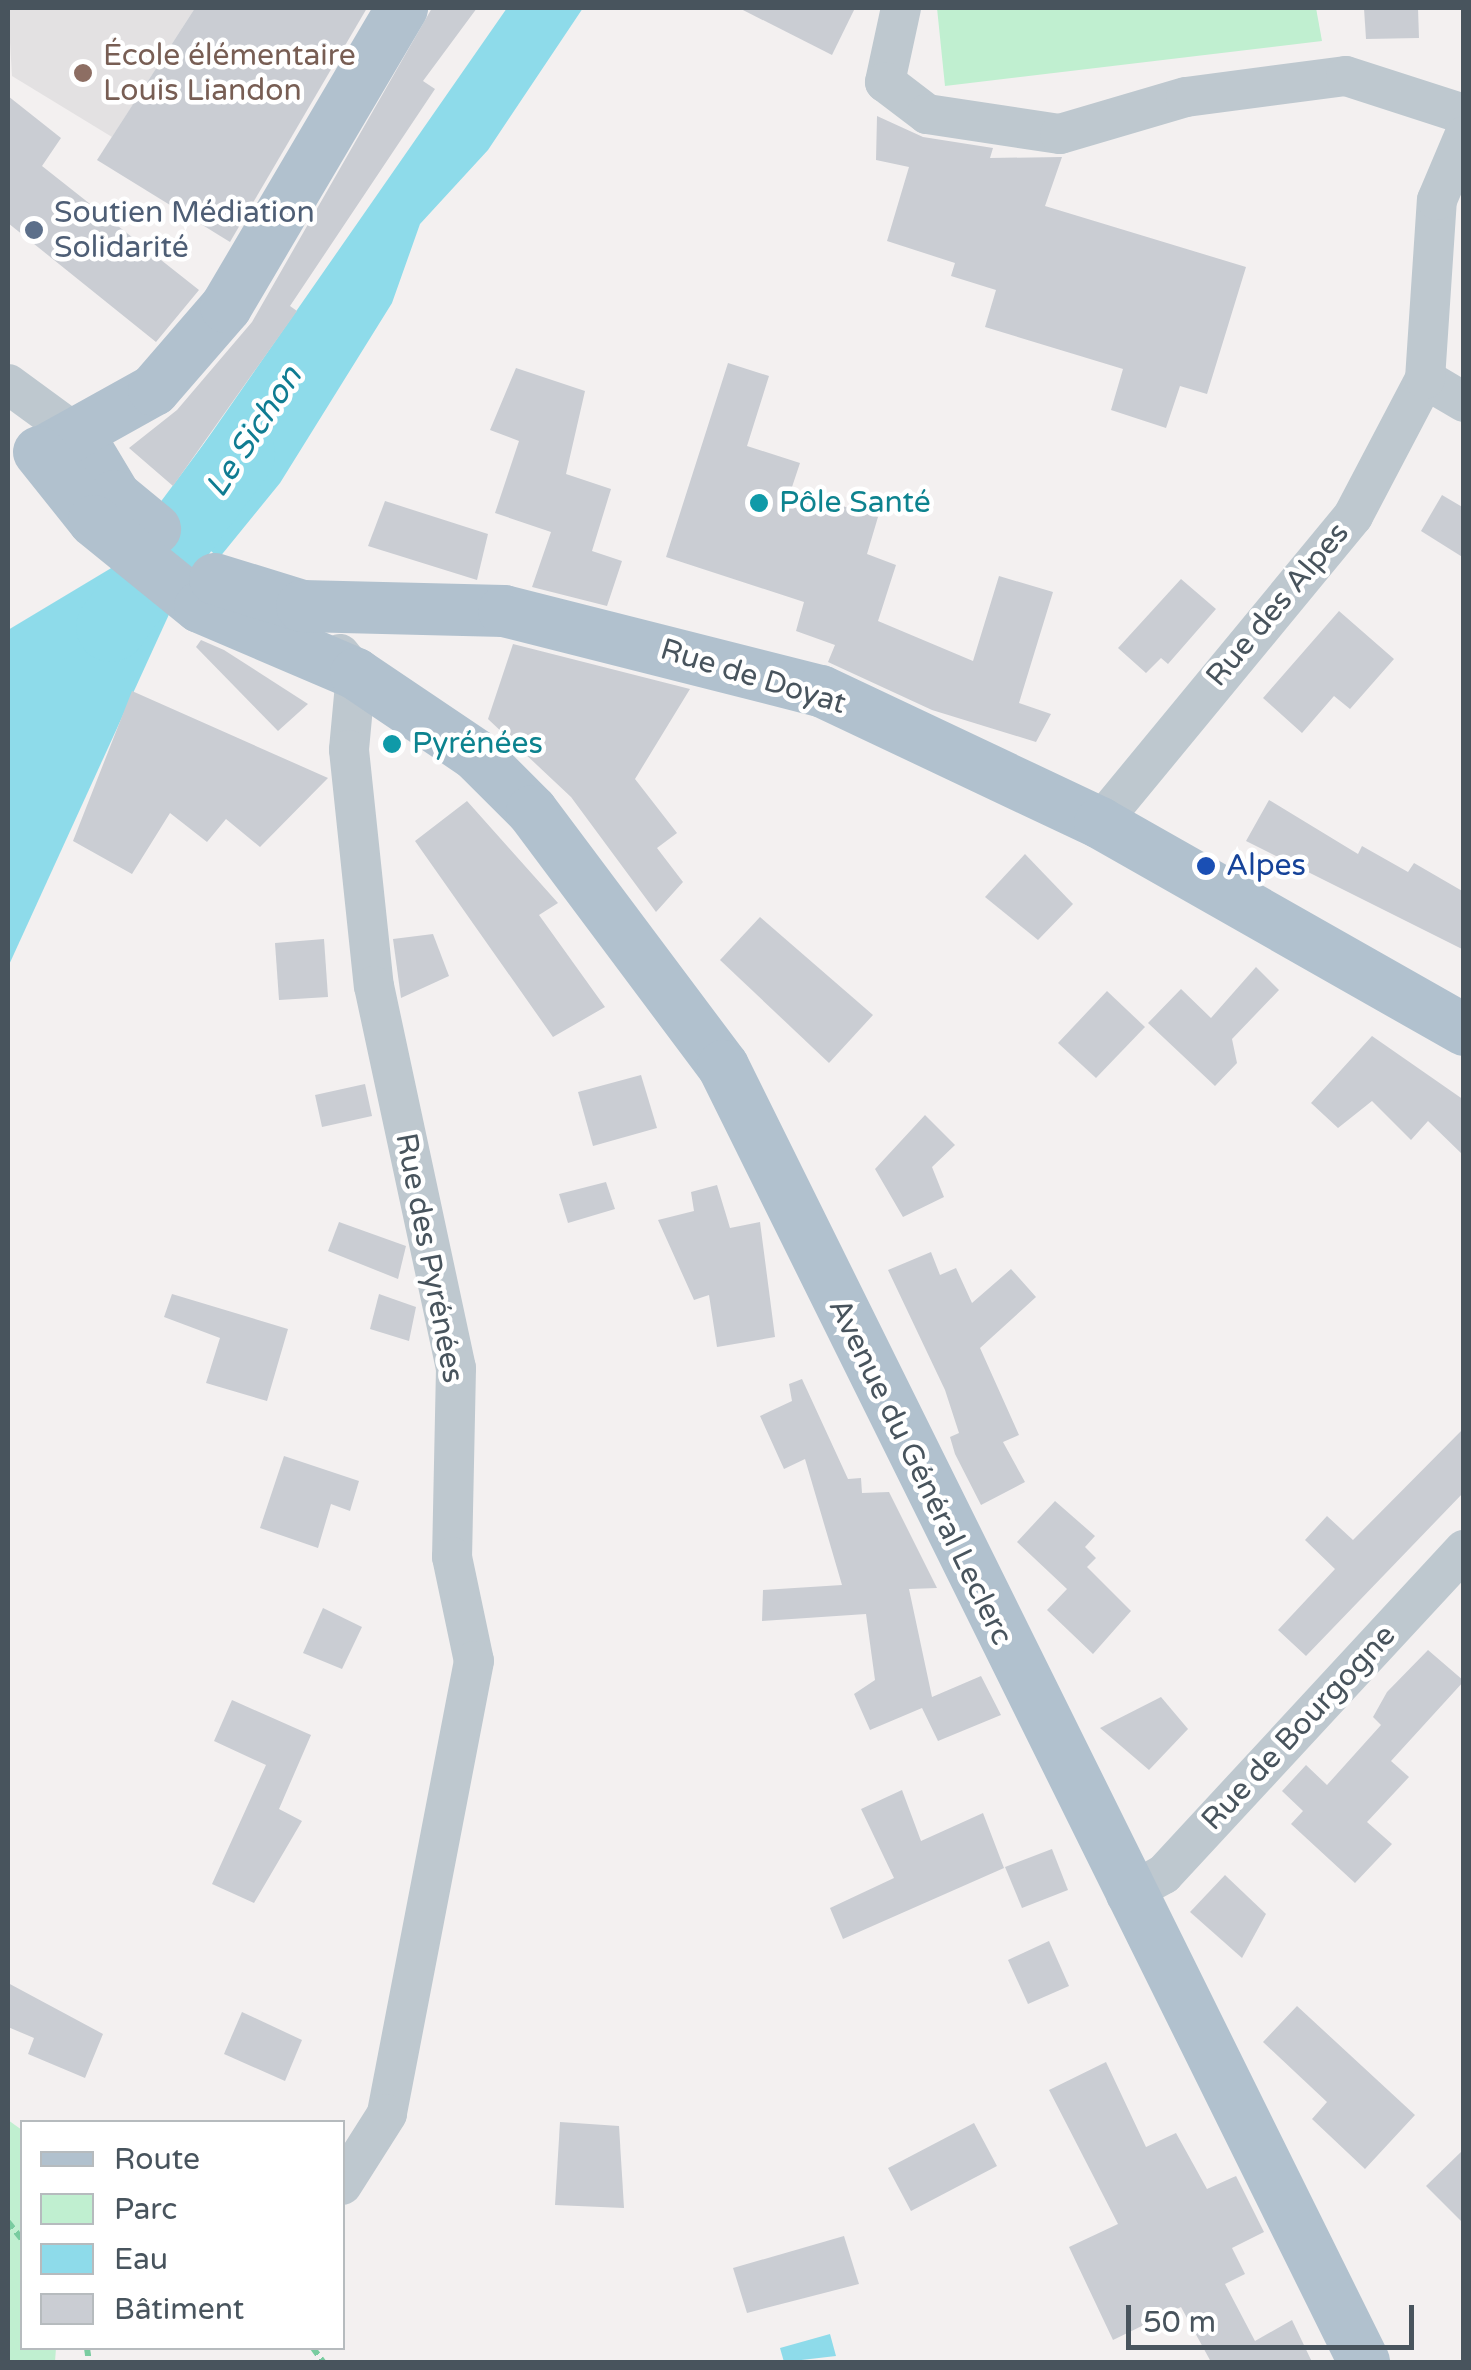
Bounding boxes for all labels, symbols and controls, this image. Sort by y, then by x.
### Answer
place label: École élémentaire Louis Liandon [103,38,356,108]
marker: École élémentaire Louis Liandon [72,62,94,84]
place label: Soutien Médiation Solidarité [54,195,315,266]
marker: Soutien Médiation Solidarité [23,219,45,241]
water label: Le Sichon [198,360,310,504]
place label: Pôle Santé [779,485,931,521]
marker: Pôle Santé [748,492,770,514]
street label: Rue des Alpes [1199,516,1357,694]
street label: Rue de Doyat [656,632,850,722]
place label: Pyrénées [412,726,543,762]
marker: Pyrénées [381,733,403,755]
place label: Alpes [1226,848,1306,884]
marker: Alpes [1195,855,1217,877]
street label: Rue des Pyrénées [387,1130,471,1386]
street label: Avenue du Général Leclerc [820,1293,1020,1651]
street label: Rue de Bourgogne [1195,1618,1403,1838]
legend [20,2120,345,2350]
text: Route [114,2141,200,2178]
text: Parc [114,2191,177,2228]
text: Eau [114,2241,168,2278]
scale bar [1131,2285,1418,2347]
text: Bâtiment [114,2291,244,2328]
text: 50 m [1143,2304,1216,2341]

